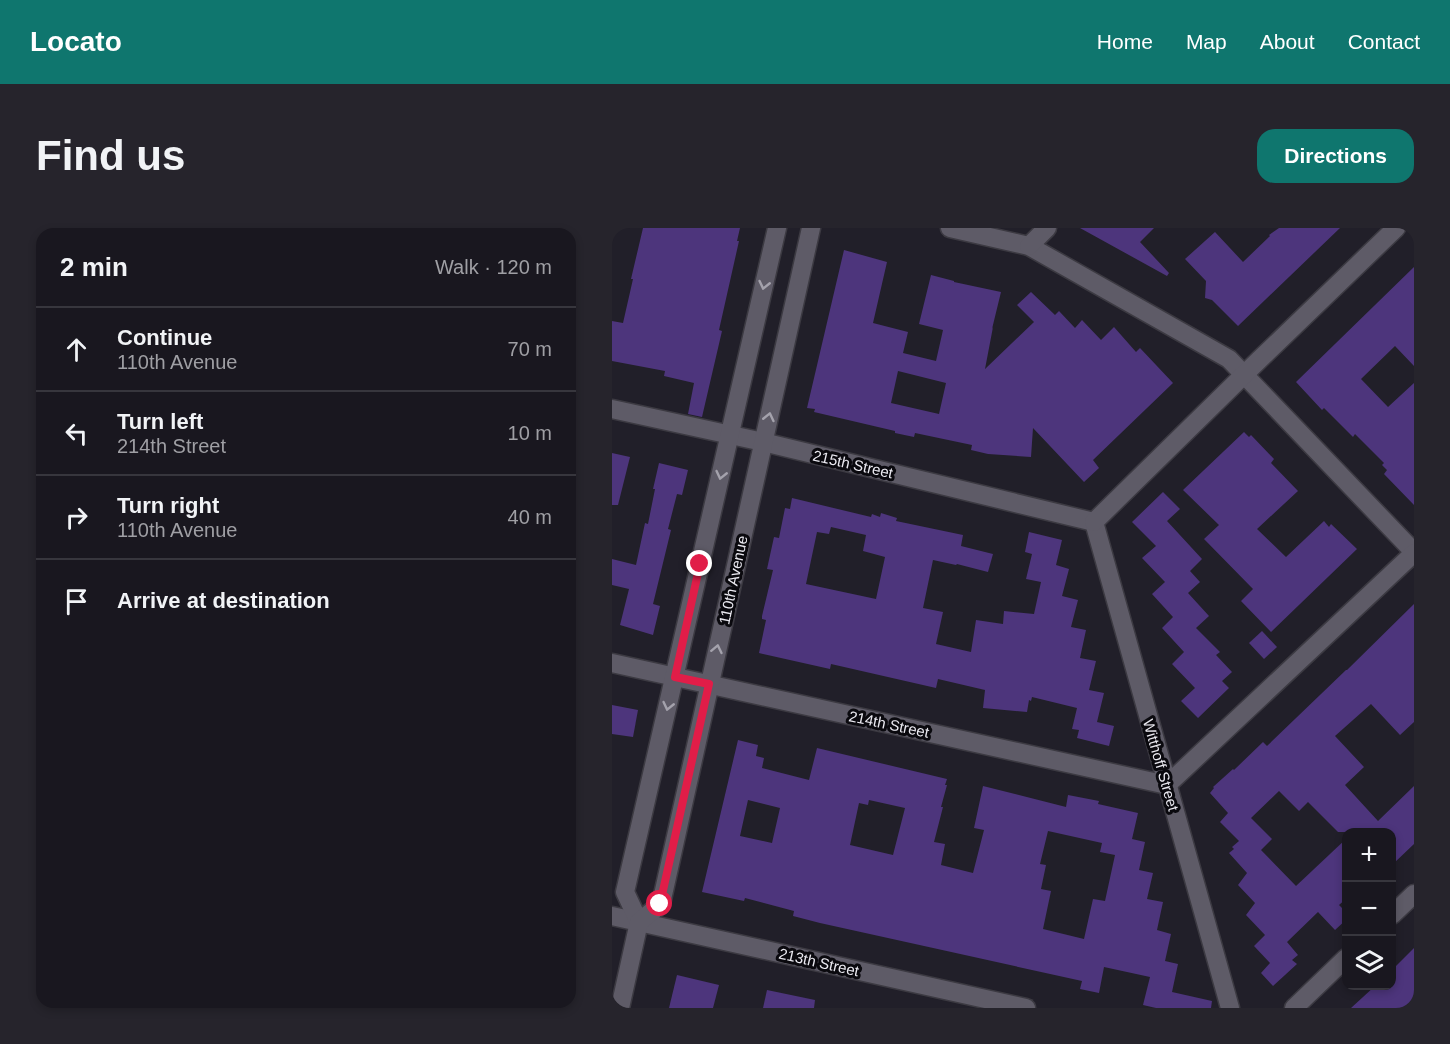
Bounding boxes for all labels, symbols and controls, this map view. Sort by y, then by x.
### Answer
text: Locato [30,26,122,57]
text: Home [1097,30,1153,53]
text: Map [1186,30,1227,53]
text: About [1260,30,1315,53]
text: Contact [1348,30,1420,53]
button: Directions [1257,129,1414,183]
text: Find us [36,132,185,179]
text: 2 min [60,252,128,282]
text: Walk · 120 m [435,256,552,278]
one-way arrow [759,280,772,290]
text: Continue [117,325,212,350]
icon: ahead [60,333,93,366]
text: 70 m [508,338,552,360]
text: 110th Avenue [117,351,238,373]
text: Turn left [117,409,203,434]
one-way arrow [761,412,774,422]
icon: left [60,417,93,450]
text: 10 m [508,422,552,444]
text: 214th Street [117,435,226,457]
street label: 215th Street [811,447,896,482]
one-way arrow [716,470,729,480]
text: Turn right [117,493,219,518]
icon: right [60,501,93,534]
text: 40 m [508,506,552,528]
text: 110th Avenue [117,519,238,541]
street label: 110th Avenue [715,534,751,626]
route end [686,550,712,576]
icon: arrive [60,585,93,618]
text: Arrive at destination [117,588,330,613]
one-way arrow [710,644,723,654]
one-way arrow [662,701,675,711]
street label: 214th Street [847,707,932,741]
street label: Witthoff Street [1140,717,1182,814]
map controls [1342,828,1396,990]
button: + [1342,828,1396,882]
button: − [1342,882,1396,936]
route start [646,890,672,916]
button: layers [1342,936,1396,990]
street label: 213th Street [777,945,862,980]

